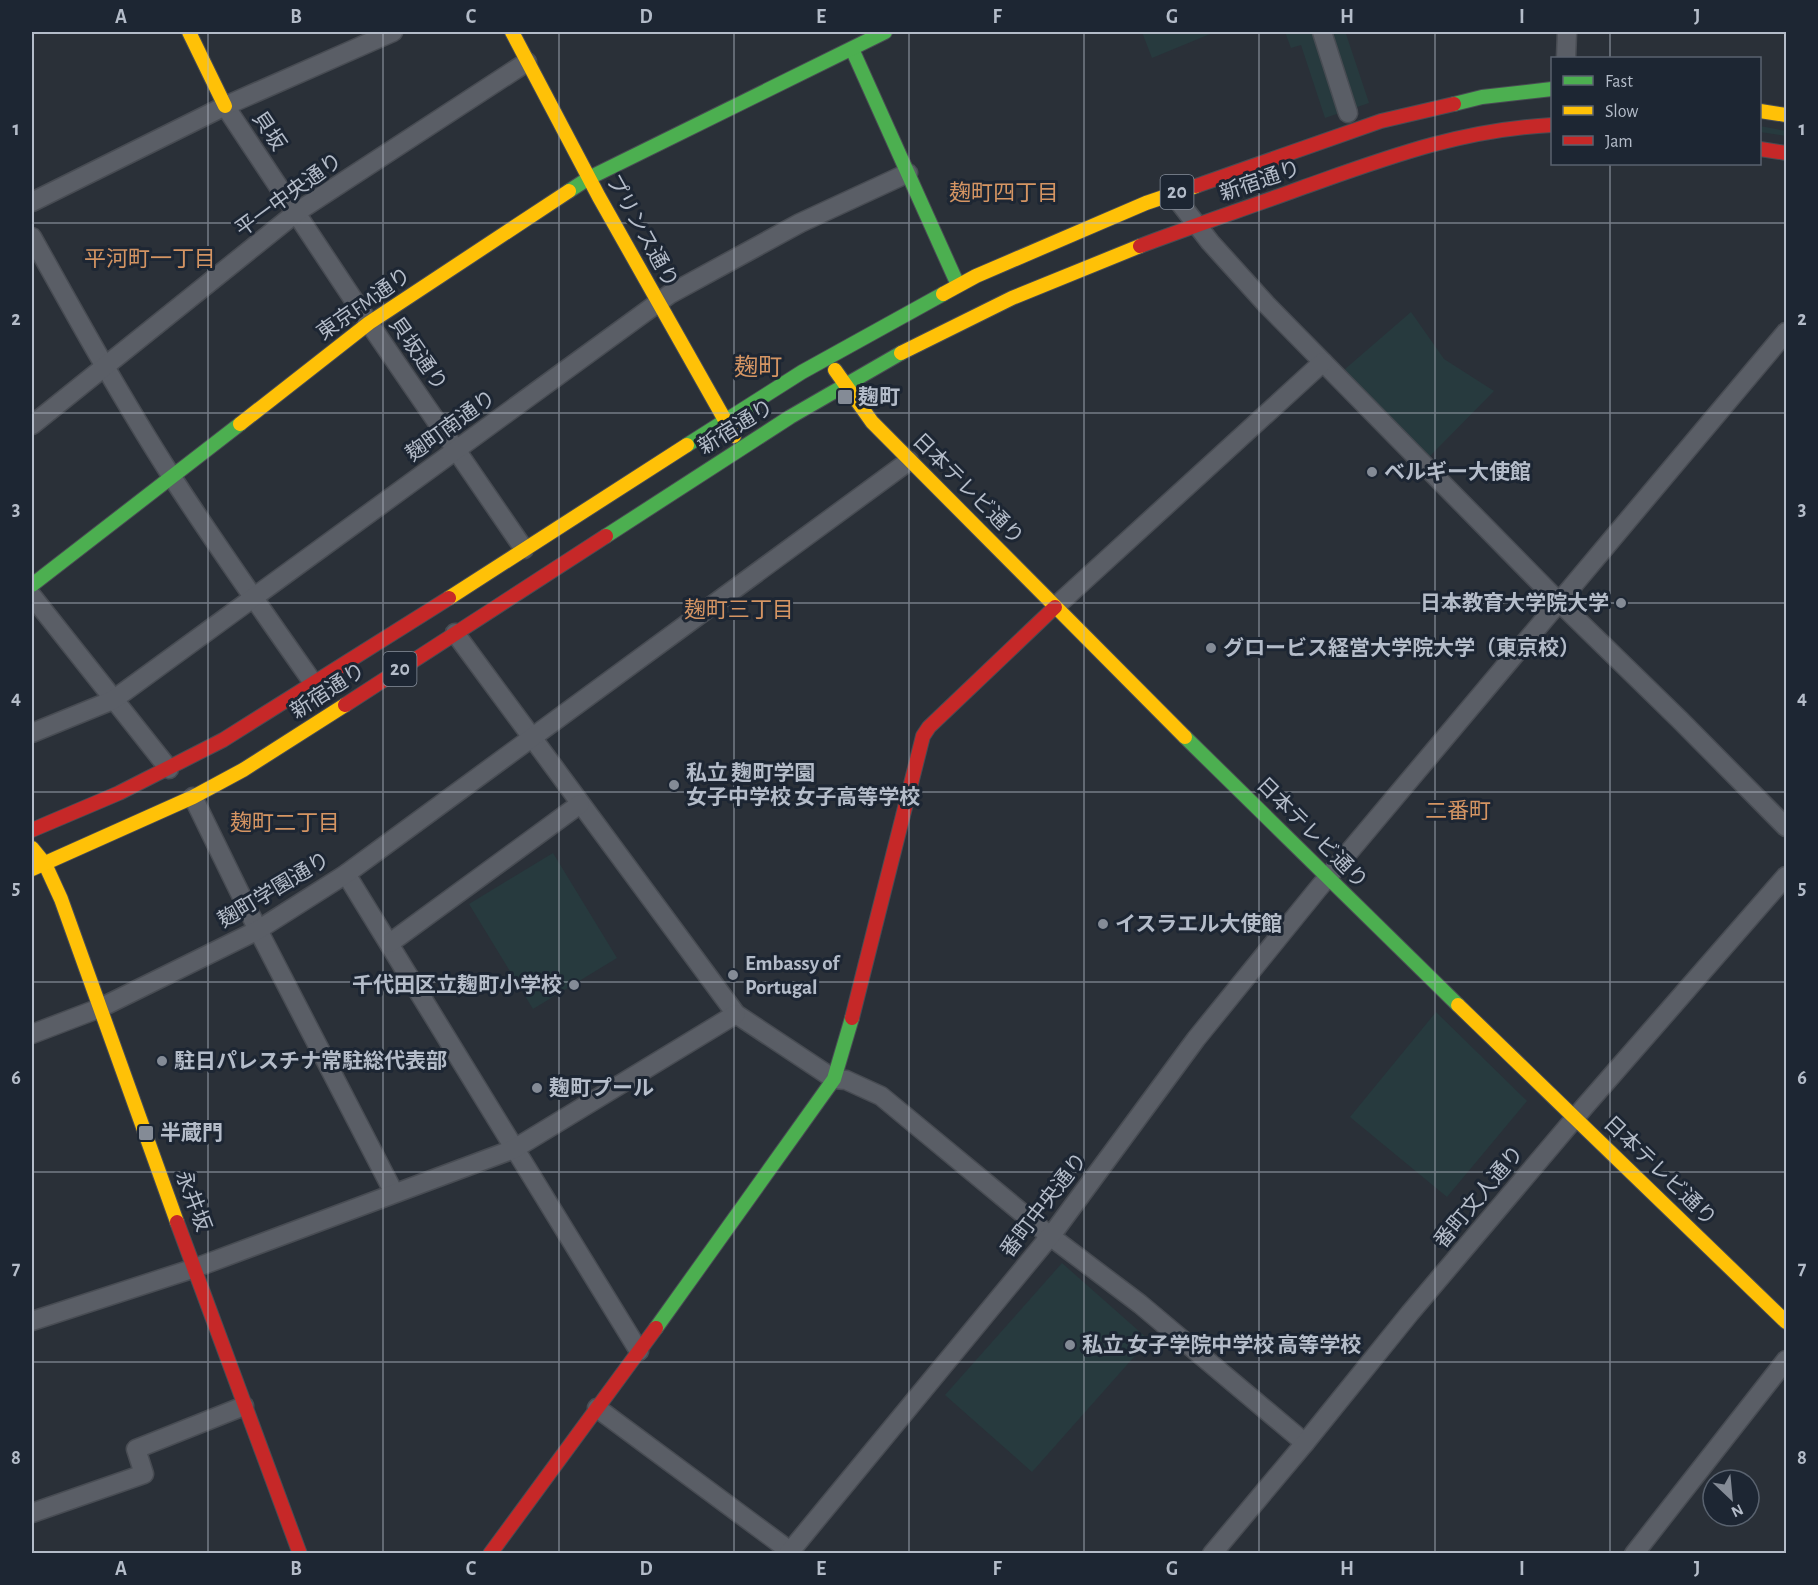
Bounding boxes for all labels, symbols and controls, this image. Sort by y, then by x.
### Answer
text: A [115,7,127,27]
text: B [290,7,302,27]
text: C [466,7,477,27]
text: D [639,7,653,27]
text: E [816,7,826,27]
text: F [992,7,1002,27]
text: G [1166,7,1178,27]
text: H [1340,7,1354,27]
text: I [1519,7,1525,27]
text: J [1694,7,1700,27]
legend [1551,57,1761,165]
text: Fast [1605,73,1633,91]
text: Slow [1605,103,1638,121]
street label: 貝坂 [249,107,290,154]
text: 1 [12,119,20,139]
text: 1 [1798,119,1806,139]
text: Jam [1605,133,1633,151]
street label: 平一中央通り [231,149,346,241]
street label: 新宿通り [1217,156,1303,205]
street label: プリンス通り [602,171,683,291]
road number: 20 [1160,175,1194,209]
district label: 麹町四丁目 [949,181,1059,204]
district label: 平河町一丁目 [84,248,216,270]
street label: 東京FM通り [313,263,415,344]
text: 2 [11,309,21,329]
text: 2 [1797,309,1807,329]
street label: 貝坂通り [385,313,452,394]
district label: 麹町 [734,354,782,380]
street label: 麹町南通り [402,386,500,465]
place label: 麹町 [858,386,900,408]
marker: 麹町 [836,388,854,406]
street label: 新宿通り [694,395,777,458]
street label: 日本テレビ通り [909,429,1028,548]
place label: ベルギー大使館 [1384,460,1531,483]
marker: ベルギー大使館 [1365,465,1379,479]
text: 3 [12,499,20,519]
text: 3 [1798,499,1806,519]
place label: 日本教育大学院大学 [1420,592,1609,614]
marker: 日本教育大学院大学 [1614,596,1628,610]
district label: 麹町三丁目 [684,598,794,621]
place label: グロービス経営大学院大学（東京校） [1223,636,1580,659]
marker: グロービス経営大学院大学（東京校） [1204,641,1218,655]
road number: 20 [384,652,416,686]
street label: 新宿通り [287,658,369,723]
text: 4 [11,688,21,708]
text: 4 [1797,688,1807,708]
place label: 私立 麹町学園 女子中学校 女子高等学校 [686,762,920,808]
street label: 日本テレビ通り [1253,773,1372,892]
marker: 私立 麹町学園 女子中学校 女子高等学校 [667,778,681,792]
district label: 二番町 [1425,799,1491,822]
district label: 麹町二丁目 [230,811,340,834]
street label: 麹町学園通り [214,848,333,931]
text: 5 [12,878,20,898]
text: 5 [1798,878,1806,898]
place label: イスラエル大使館 [1115,912,1282,935]
marker: イスラエル大使館 [1096,917,1110,931]
place label: Embassy of Portugal [745,953,841,998]
marker: Embassy of Portugal [726,968,740,982]
place label: 千代田区立麹町小学校 [352,973,562,996]
marker: 千代田区立麹町小学校 [567,978,581,992]
place label: 駐日パレスチナ常駐総代表部 [174,1049,447,1072]
marker: 駐日パレスチナ常駐総代表部 [155,1054,169,1068]
text: 6 [11,1068,21,1088]
text: 6 [1797,1068,1807,1088]
place label: 麹町プール [549,1077,654,1099]
marker: 麹町プール [530,1081,544,1095]
street label: 日本テレビ通り [1600,1112,1721,1230]
place label: 半蔵門 [160,1122,223,1144]
marker: 半蔵門 [137,1124,155,1142]
street label: 番町文人通り [1430,1141,1528,1252]
street label: 番町中央通り [996,1148,1091,1261]
street label: 永井坂 [172,1167,215,1234]
text: 7 [12,1258,21,1278]
text: 7 [1798,1258,1807,1278]
place label: 私立 女子学院中学校 高等学校 [1082,1334,1361,1356]
marker: 私立 女子学院中学校 高等学校 [1063,1338,1077,1352]
text: 8 [11,1448,21,1468]
text: 8 [1797,1448,1807,1468]
north arrow [1701,1468,1761,1528]
text: N [1729,1501,1746,1520]
text: A [115,1559,127,1579]
text: B [290,1559,302,1579]
text: C [466,1559,477,1579]
text: D [639,1559,653,1579]
text: E [816,1559,826,1579]
text: F [992,1559,1002,1579]
text: G [1166,1559,1178,1579]
text: H [1340,1559,1354,1579]
text: I [1519,1559,1525,1579]
text: J [1694,1559,1700,1579]

